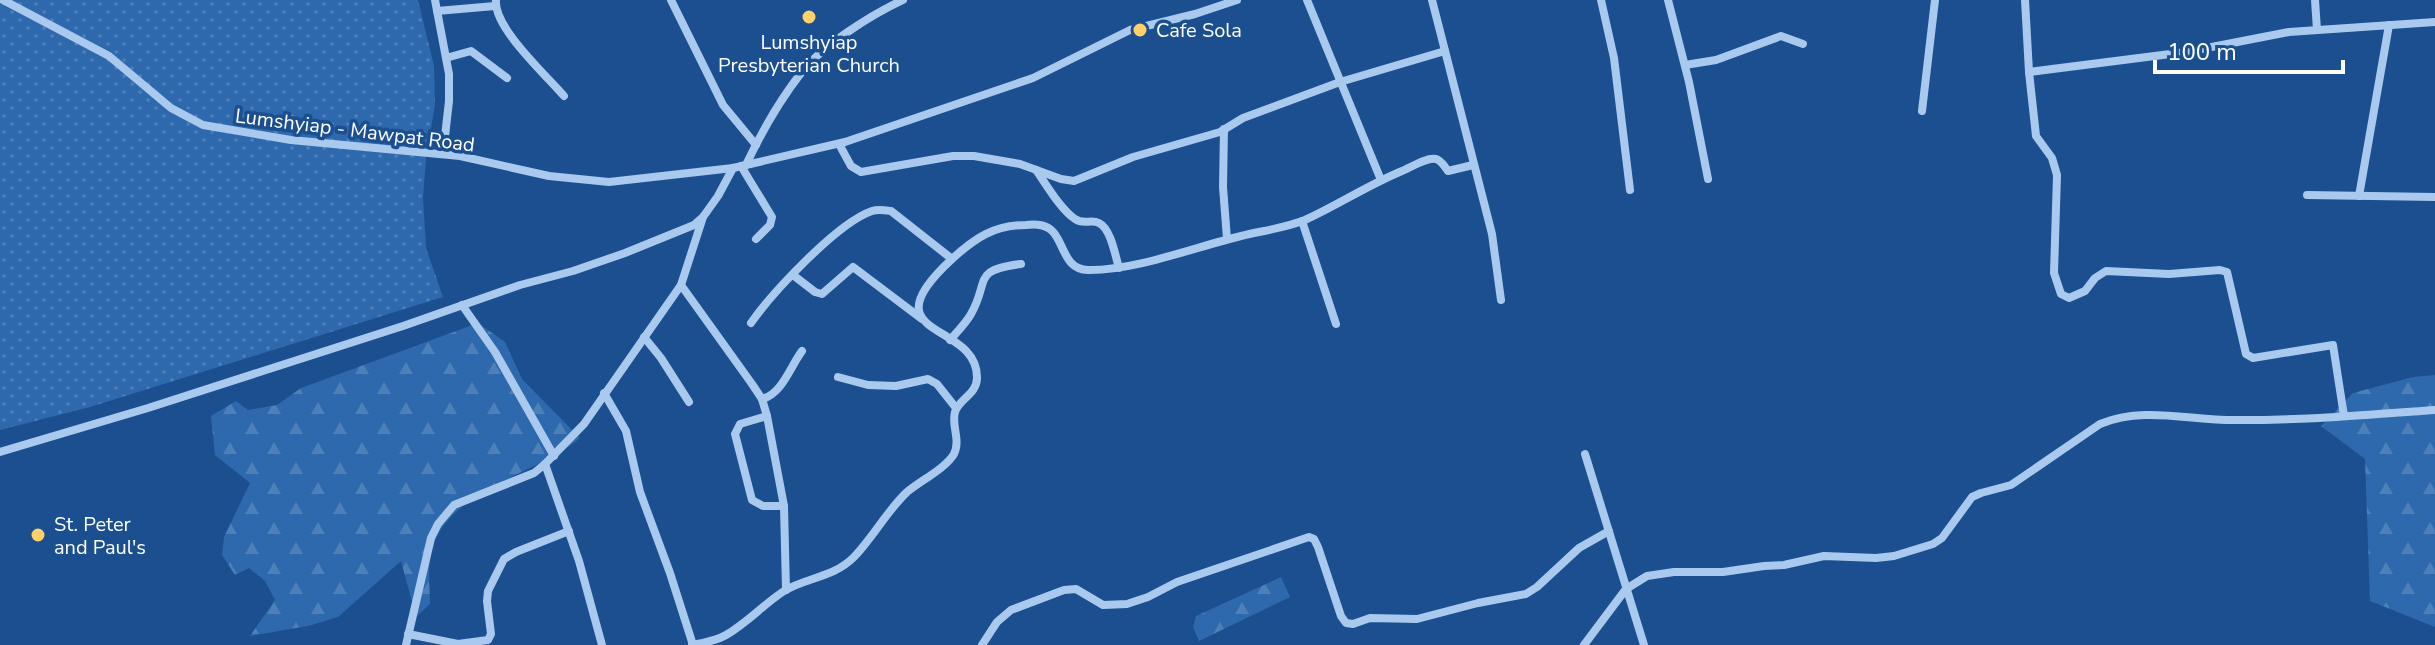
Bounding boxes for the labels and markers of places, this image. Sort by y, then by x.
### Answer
marker: Lumshyiap Presbyterian Church [800,8,818,26]
place label: Cafe Sola [1156,17,1242,44]
marker: Cafe Sola [1131,21,1149,39]
place label: Lumshyiap Presbyterian Church [718,29,900,79]
place label: St. Peter and Paul's [54,511,146,561]
marker: St. Peter and Paul's [29,526,47,544]

